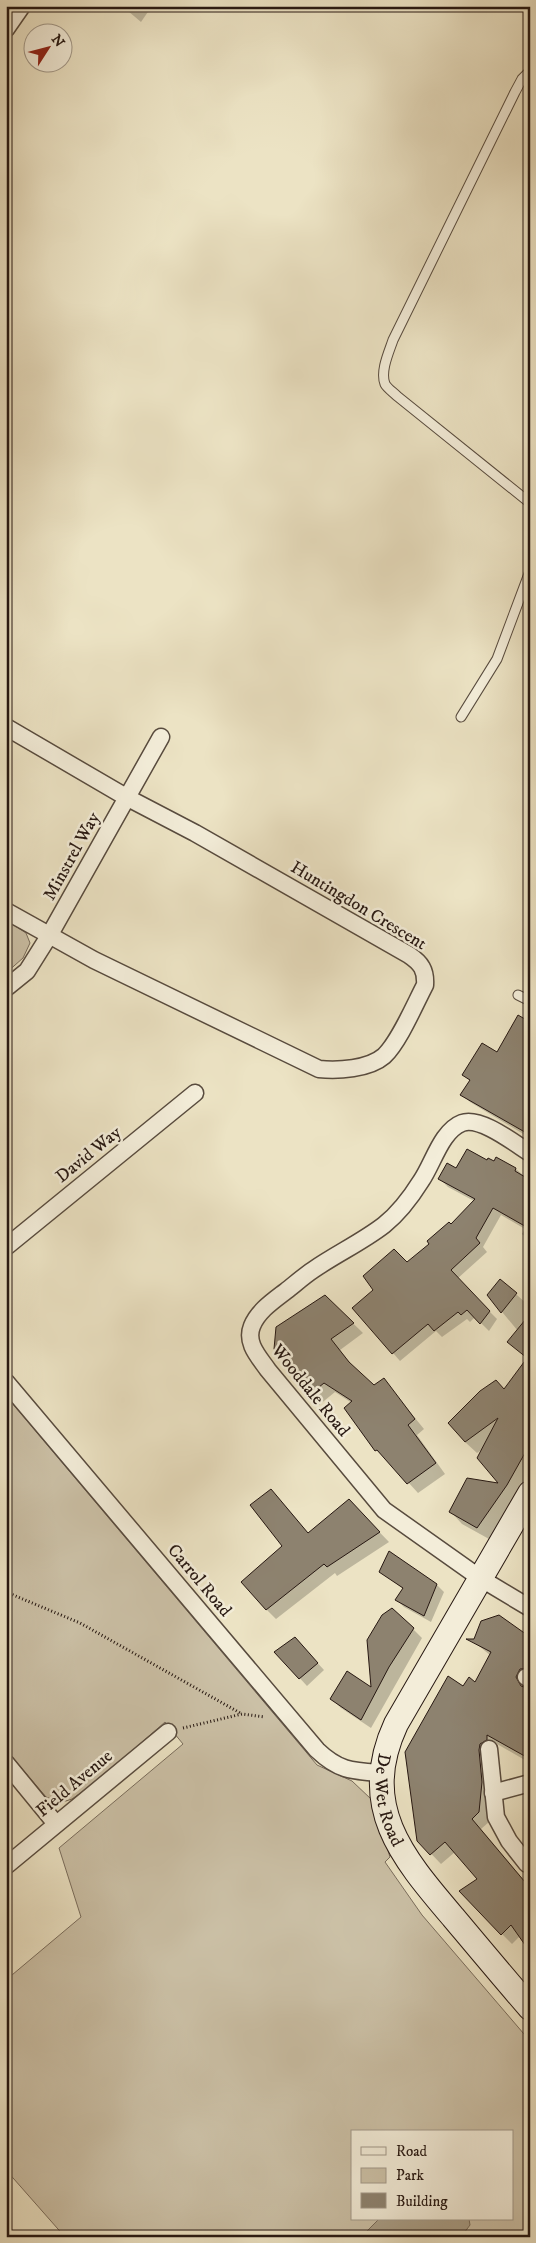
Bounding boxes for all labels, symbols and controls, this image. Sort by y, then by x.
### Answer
north arrow [22,22,72,72]
text: N [47,31,69,51]
street label: Minstrel Way [39,808,105,904]
street label: Huntingdon Crescent [287,857,431,955]
street label: David Way [51,1121,126,1188]
street label: Wooddale Road [266,1339,354,1441]
street label: Carrol Road [162,1540,236,1622]
street label: Field Avenue [32,1745,117,1822]
street label: De Wet Road [369,1751,408,1851]
legend [351,2130,514,2220]
text: Road [396,2142,428,2161]
text: Park [396,2166,425,2185]
text: Building [396,2192,448,2211]

